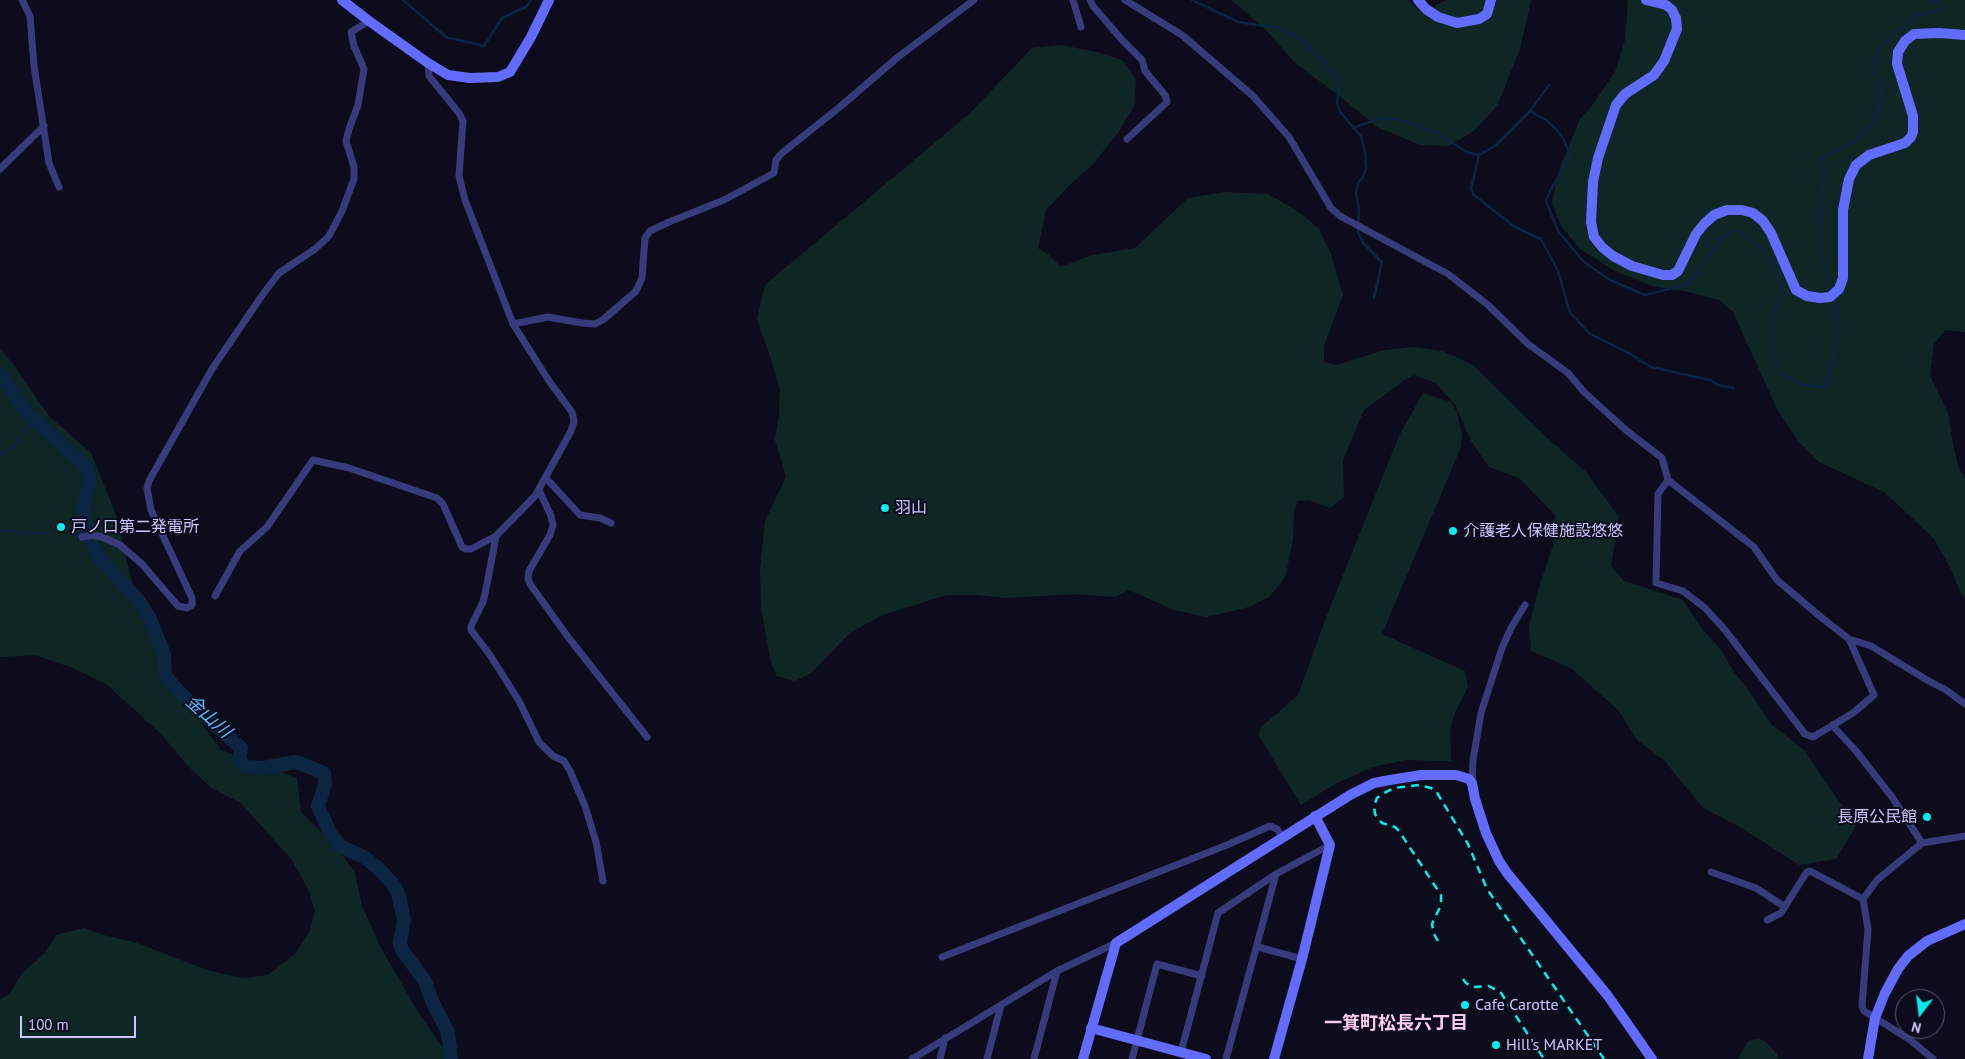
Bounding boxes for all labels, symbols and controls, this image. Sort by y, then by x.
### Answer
place label: 羽山 [895,498,927,518]
marker: 羽山 [879,502,891,514]
place label: 戸ノ口第二発電所 [71,517,199,537]
marker: 戸ノ口第二発電所 [55,521,67,533]
place label: 介護老人保健施設悠悠 [1463,521,1623,541]
marker: 介護老人保健施設悠悠 [1447,525,1459,537]
water label: 金山川 [181,691,235,743]
place label: 長原公民館 [1837,807,1917,827]
marker: 長原公民館 [1921,811,1933,823]
north arrow [1895,989,1945,1039]
place label: Cafe Carotte [1475,995,1559,1015]
marker: Cafe Carotte [1459,999,1471,1011]
scale bar [22,1006,139,1038]
district label: 一箕町松長六丁目 [1324,1013,1468,1035]
text: 100 m [28,1015,69,1034]
text: N [1910,1018,1923,1037]
place label: Hill’s MARKET [1506,1035,1602,1055]
marker: Hill’s MARKET [1490,1039,1502,1051]

